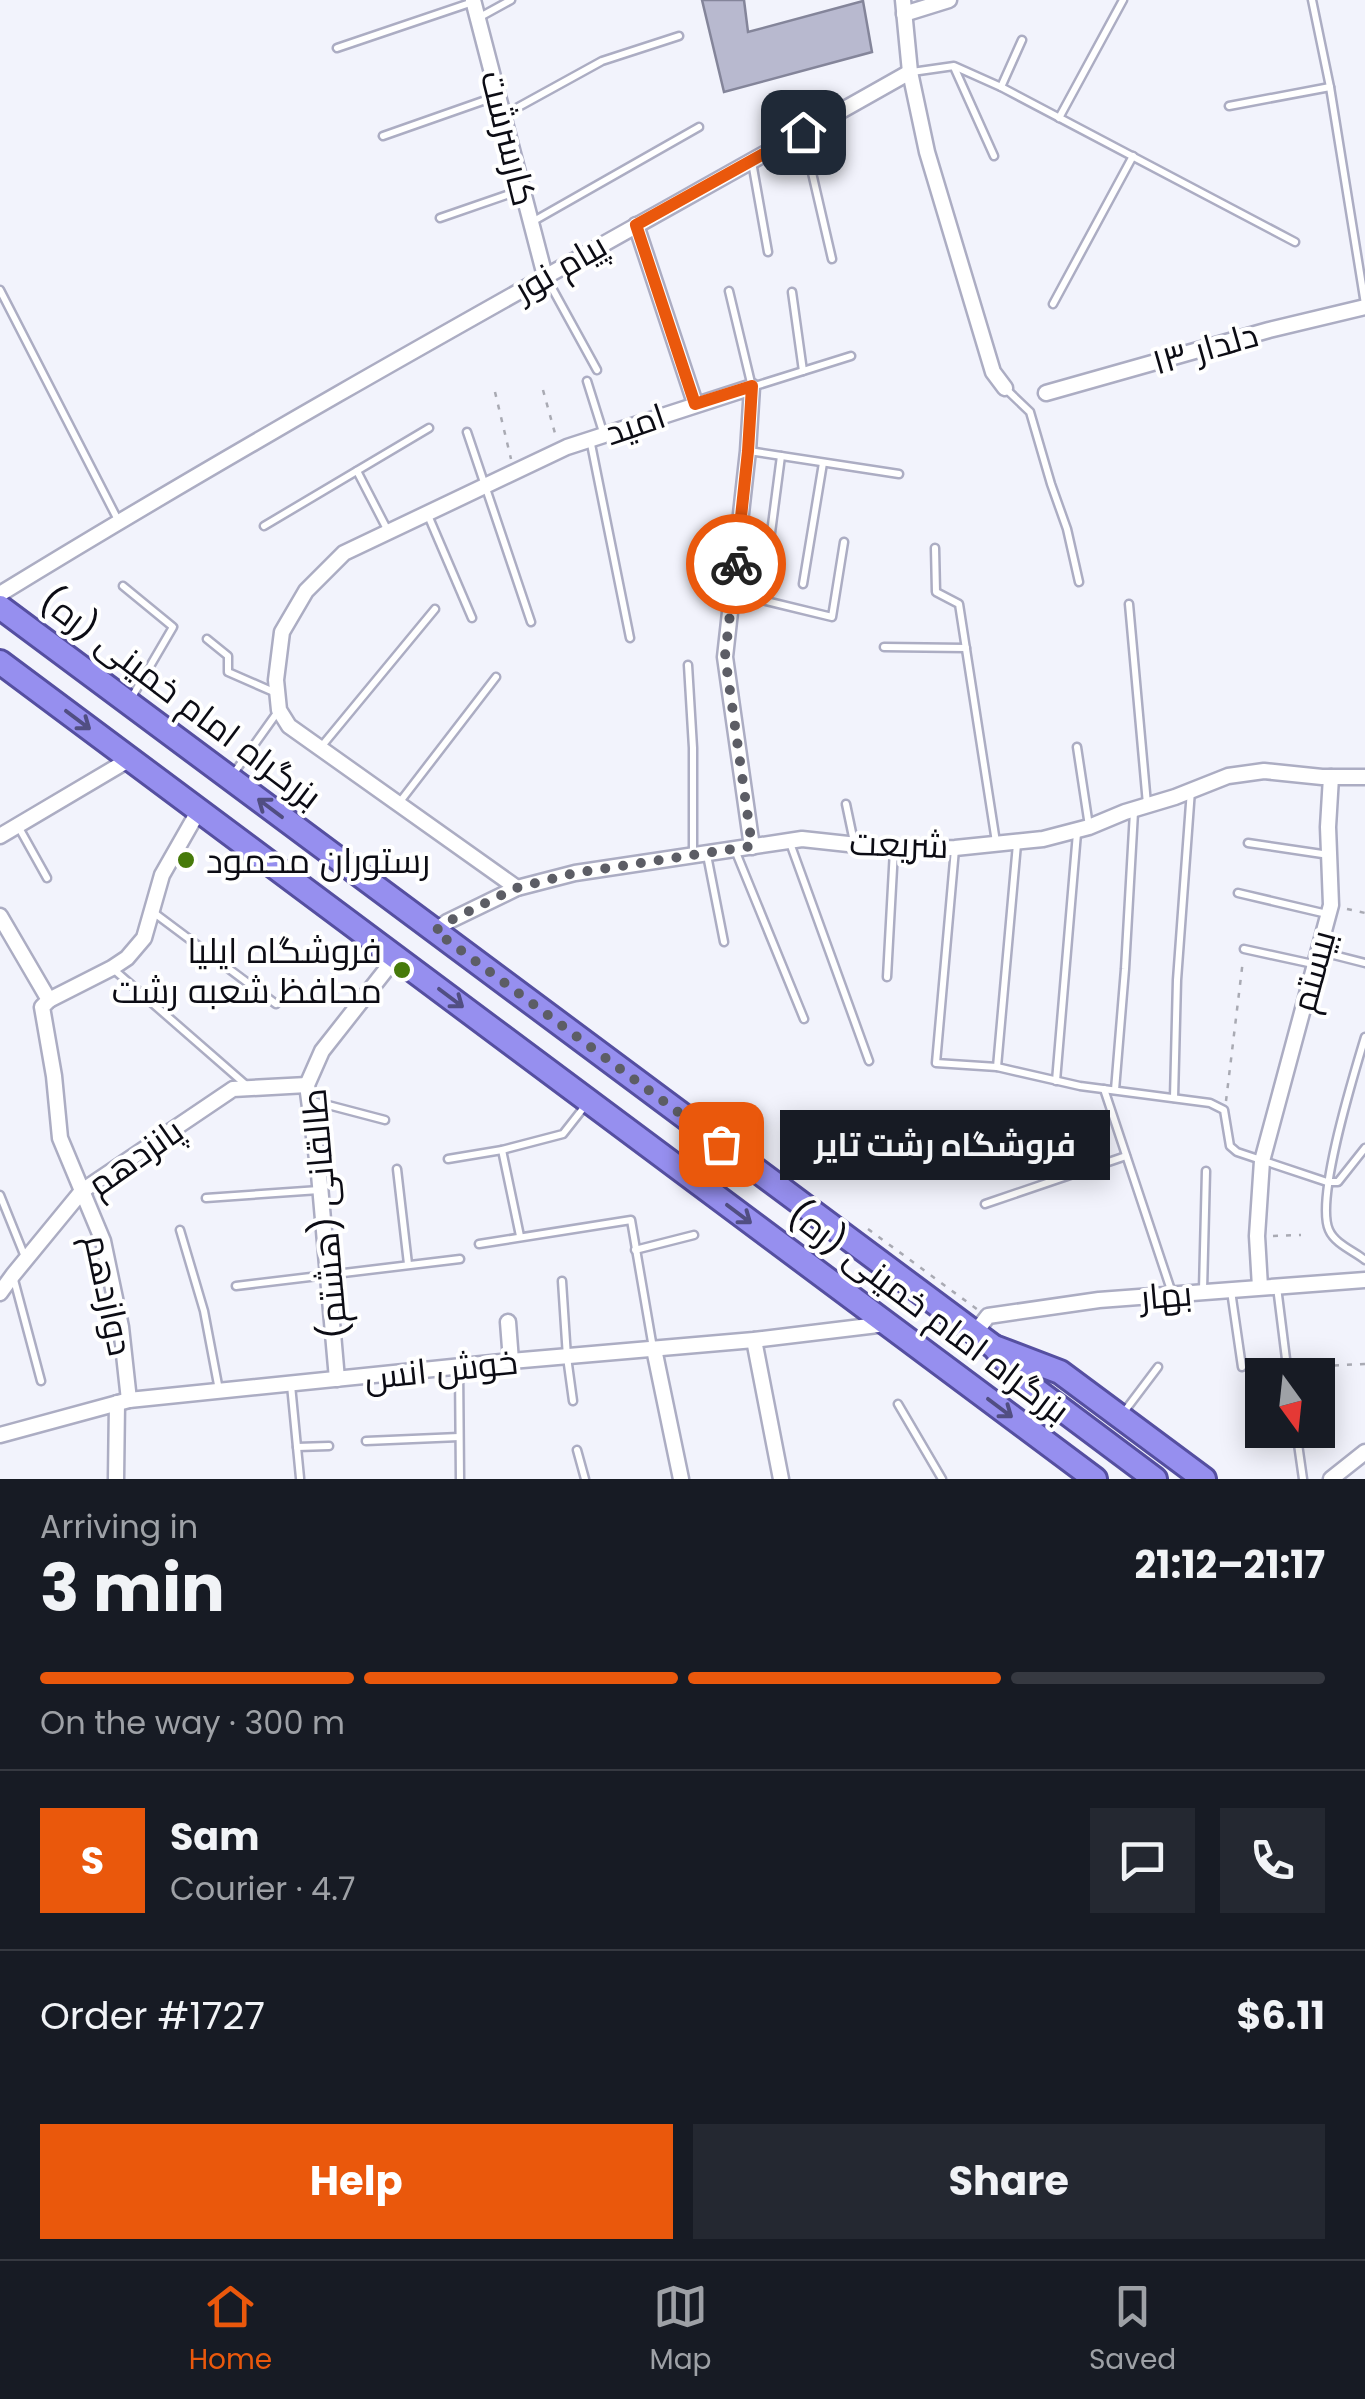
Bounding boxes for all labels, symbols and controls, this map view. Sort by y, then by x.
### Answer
street label: کارسرشت [469,65,549,211]
pin [761,90,846,175]
icon: home [776,105,831,160]
street label: پیام نور [503,221,616,314]
street label: دلدار ۱۳ [1146,310,1264,386]
street label: امید [598,391,672,457]
courier [686,514,786,614]
icon: bike [709,537,764,592]
street label: بزرگراه امام خمینی (ره) [30,576,332,820]
one-way arrow [64,710,91,731]
one-way arrow [257,797,284,818]
street label: شریعت [849,818,949,870]
place label: رستوران محمود [206,836,430,885]
marker: رستوران محمود [175,849,197,871]
street label: بیستم [1279,925,1347,1017]
place label: فروشگاه ایلیا محافظ شعبه رشت [112,926,382,1015]
marker: فروشگاه ایلیا محافظ شعبه رشت [391,959,413,981]
one-way arrow [437,988,464,1009]
street label: طالقانی (هشتم) [289,1087,359,1341]
pin [679,1102,764,1187]
street label: پانزدهم [77,1106,193,1208]
callout: فروشگاه رشت تاير [781,1109,1111,1179]
icon: bag [694,1117,749,1172]
text: فروشگاه رشت تاير [814,1122,1076,1167]
street label: بزرگراه امام خمینی (ره) [778,1190,1080,1434]
one-way arrow [725,1203,752,1224]
street label: دوازدهم [72,1230,146,1360]
street label: بهار [1136,1268,1194,1322]
street label: خوش انس [362,1337,520,1401]
north arrow [1245,1358,1335,1448]
map controls [1245,1358,1335,1448]
one-way arrow [986,1398,1013,1419]
text: Arriving in [40,1504,198,1549]
text: 21:12–21:17 [1134,1538,1325,1591]
text: 3 min [40,1543,225,1634]
text: On the way · 300 m [40,1700,345,1745]
button: chat [1090,1808,1195,1913]
button: phone [1220,1808,1325,1913]
text: Sam [170,1810,259,1863]
text: S [81,1834,104,1887]
text: Courier · 4.7 [170,1866,355,1911]
text: Order #1727 [40,1989,265,2042]
text: $6.11 [1236,1989,1325,2042]
button: Help [40,2124,673,2239]
button: Share [693,2124,1325,2239]
tab: Home [189,2279,272,2381]
tab: Map [650,2279,712,2381]
tab: Saved [1089,2279,1176,2381]

